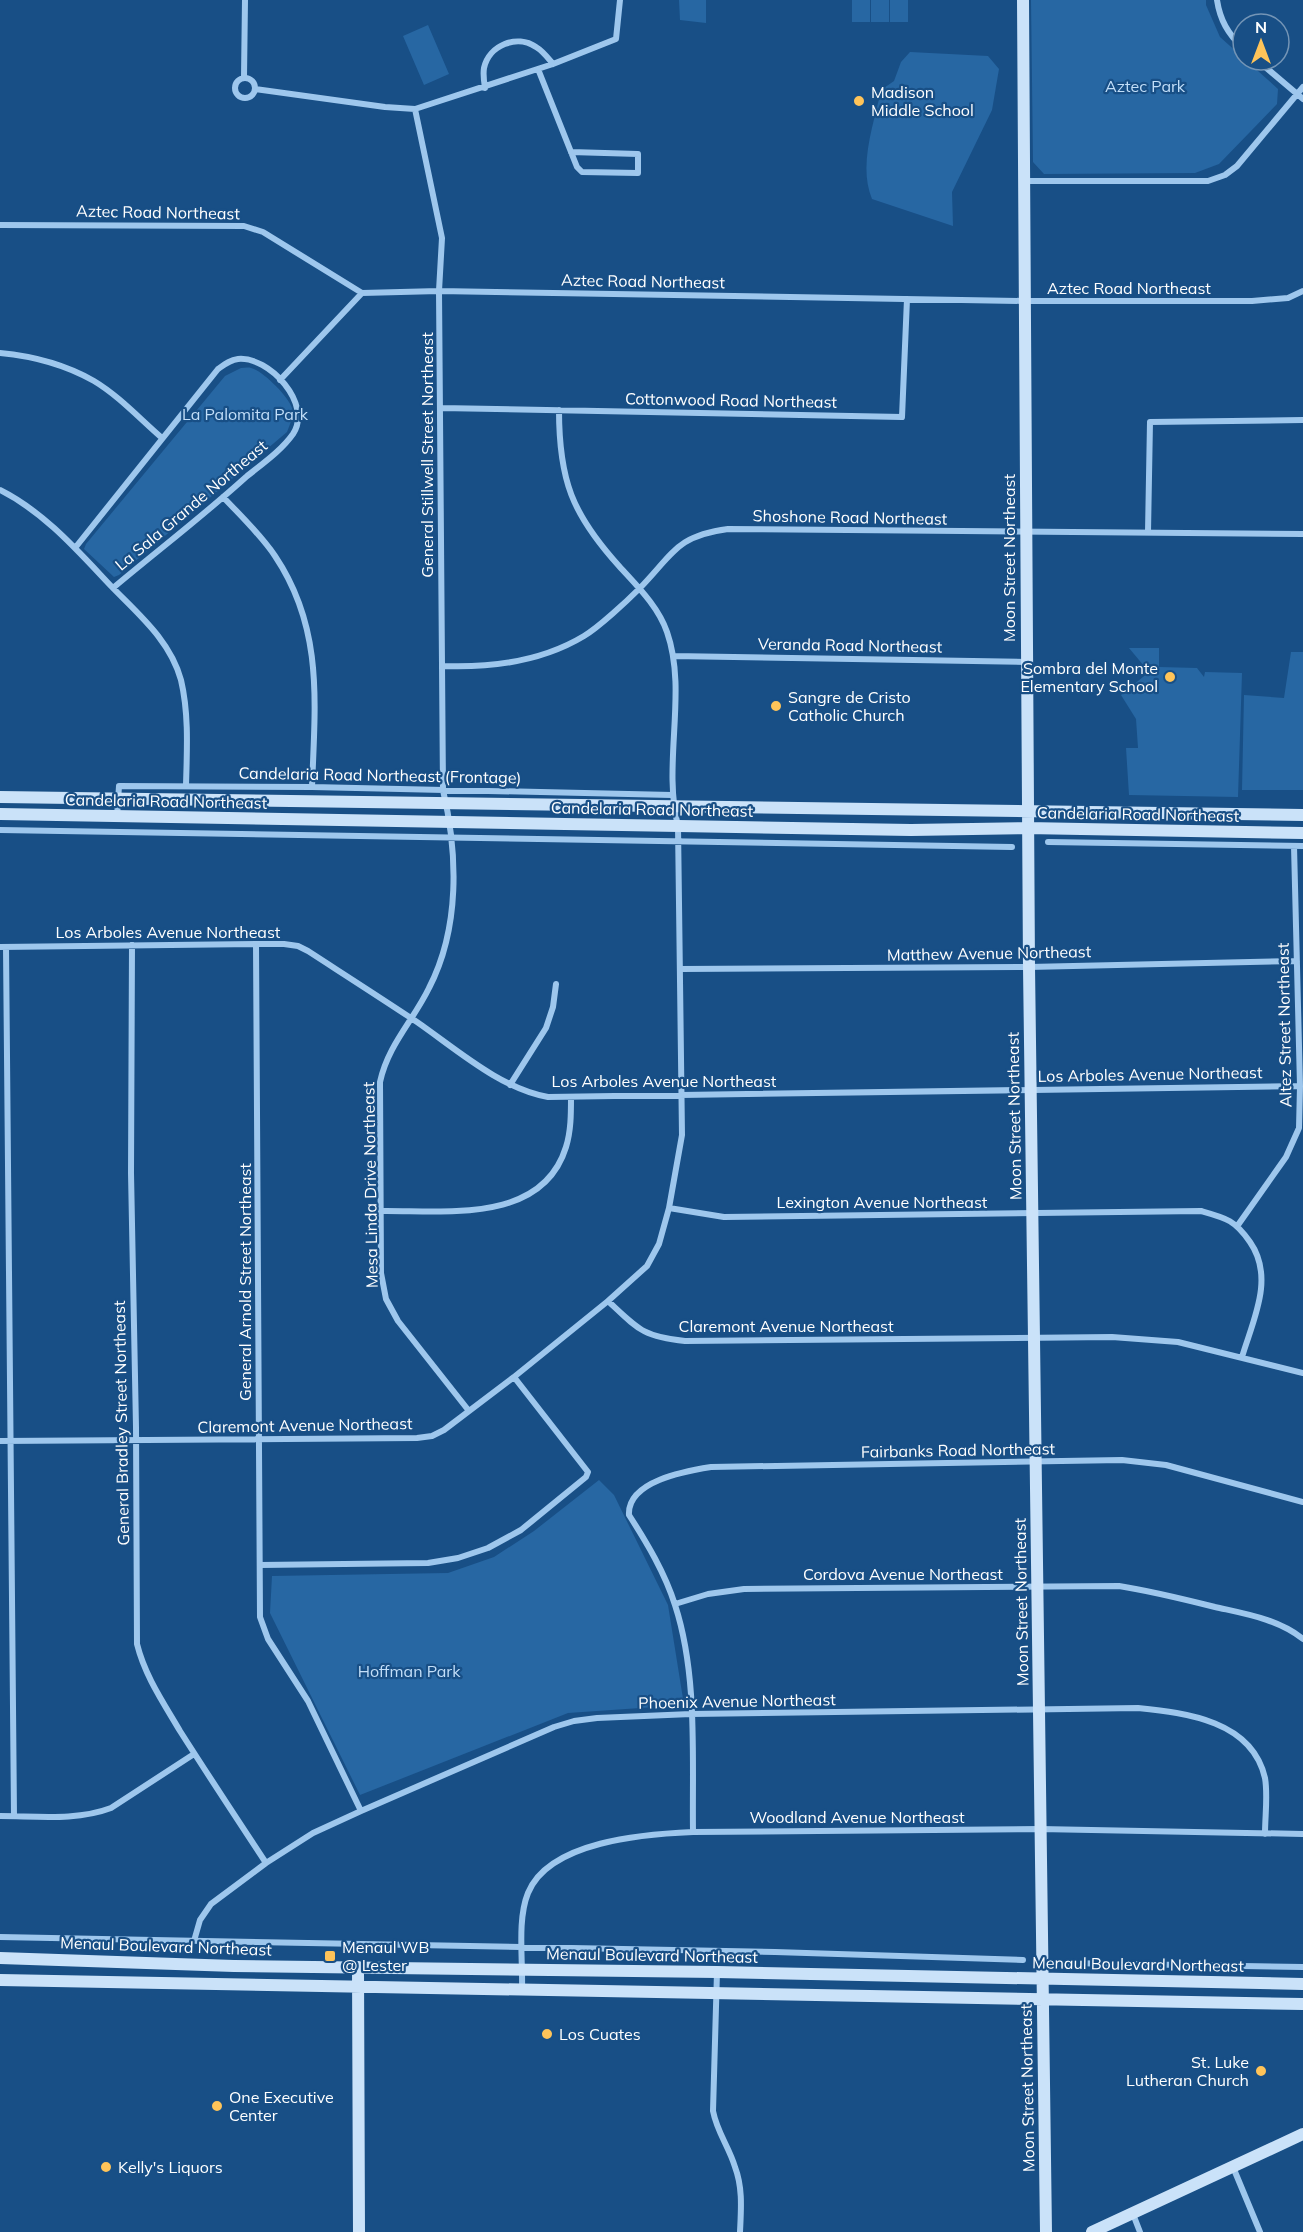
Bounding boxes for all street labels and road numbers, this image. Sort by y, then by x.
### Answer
street label: Aztec Road Northeast [76,201,240,223]
street label: Aztec Road Northeast [561,270,725,292]
street label: Aztec Road Northeast [1047,278,1211,298]
street label: General Stillwell Street Northeast [417,332,437,578]
street label: Cottonwood Road Northeast [625,388,838,412]
street label: La Sala Grande Northeast [111,435,271,575]
street label: Moon Street Northeast [999,474,1019,642]
street label: Shoshone Road Northeast [753,505,948,529]
street label: Veranda Road Northeast [758,633,943,657]
street label: Candelaria Road Northeast (Frontage) [238,763,522,787]
street label: Candelaria Road Northeast [65,789,268,813]
street label: Candelaria Road Northeast [551,797,754,821]
street label: Candelaria Road Northeast [1037,802,1240,826]
street label: Los Arboles Avenue Northeast [56,922,281,942]
street label: Matthew Avenue Northeast [887,941,1092,965]
street label: Altez Street Northeast [1273,942,1295,1108]
street label: Moon Street Northeast [1003,1031,1025,1200]
street label: Los Arboles Avenue Northeast [1037,1062,1263,1086]
street label: Los Arboles Avenue Northeast [552,1071,777,1091]
street label: Mesa Linda Drive Northeast [358,1081,382,1288]
street label: General Arnold Street Northeast [235,1163,255,1401]
street label: Lexington Avenue Northeast [777,1192,988,1212]
street label: General Bradley Street Northeast [109,1300,133,1546]
street label: Claremont Avenue Northeast [678,1316,894,1336]
street label: Claremont Avenue Northeast [197,1413,413,1437]
street label: Fairbanks Road Northeast [861,1438,1056,1462]
street label: Moon Street Northeast [1010,1517,1032,1686]
street label: Cordova Avenue Northeast [803,1564,1003,1584]
street label: Phoenix Avenue Northeast [638,1689,836,1713]
street label: Woodland Avenue Northeast [749,1807,965,1827]
street label: Menaul Boulevard Northeast [60,1932,273,1960]
street label: Menaul Boulevard Northeast [546,1943,758,1967]
street label: Menaul Boulevard Northeast [1032,1952,1244,1976]
street label: Moon Street Northeast [1016,2003,1038,2172]

